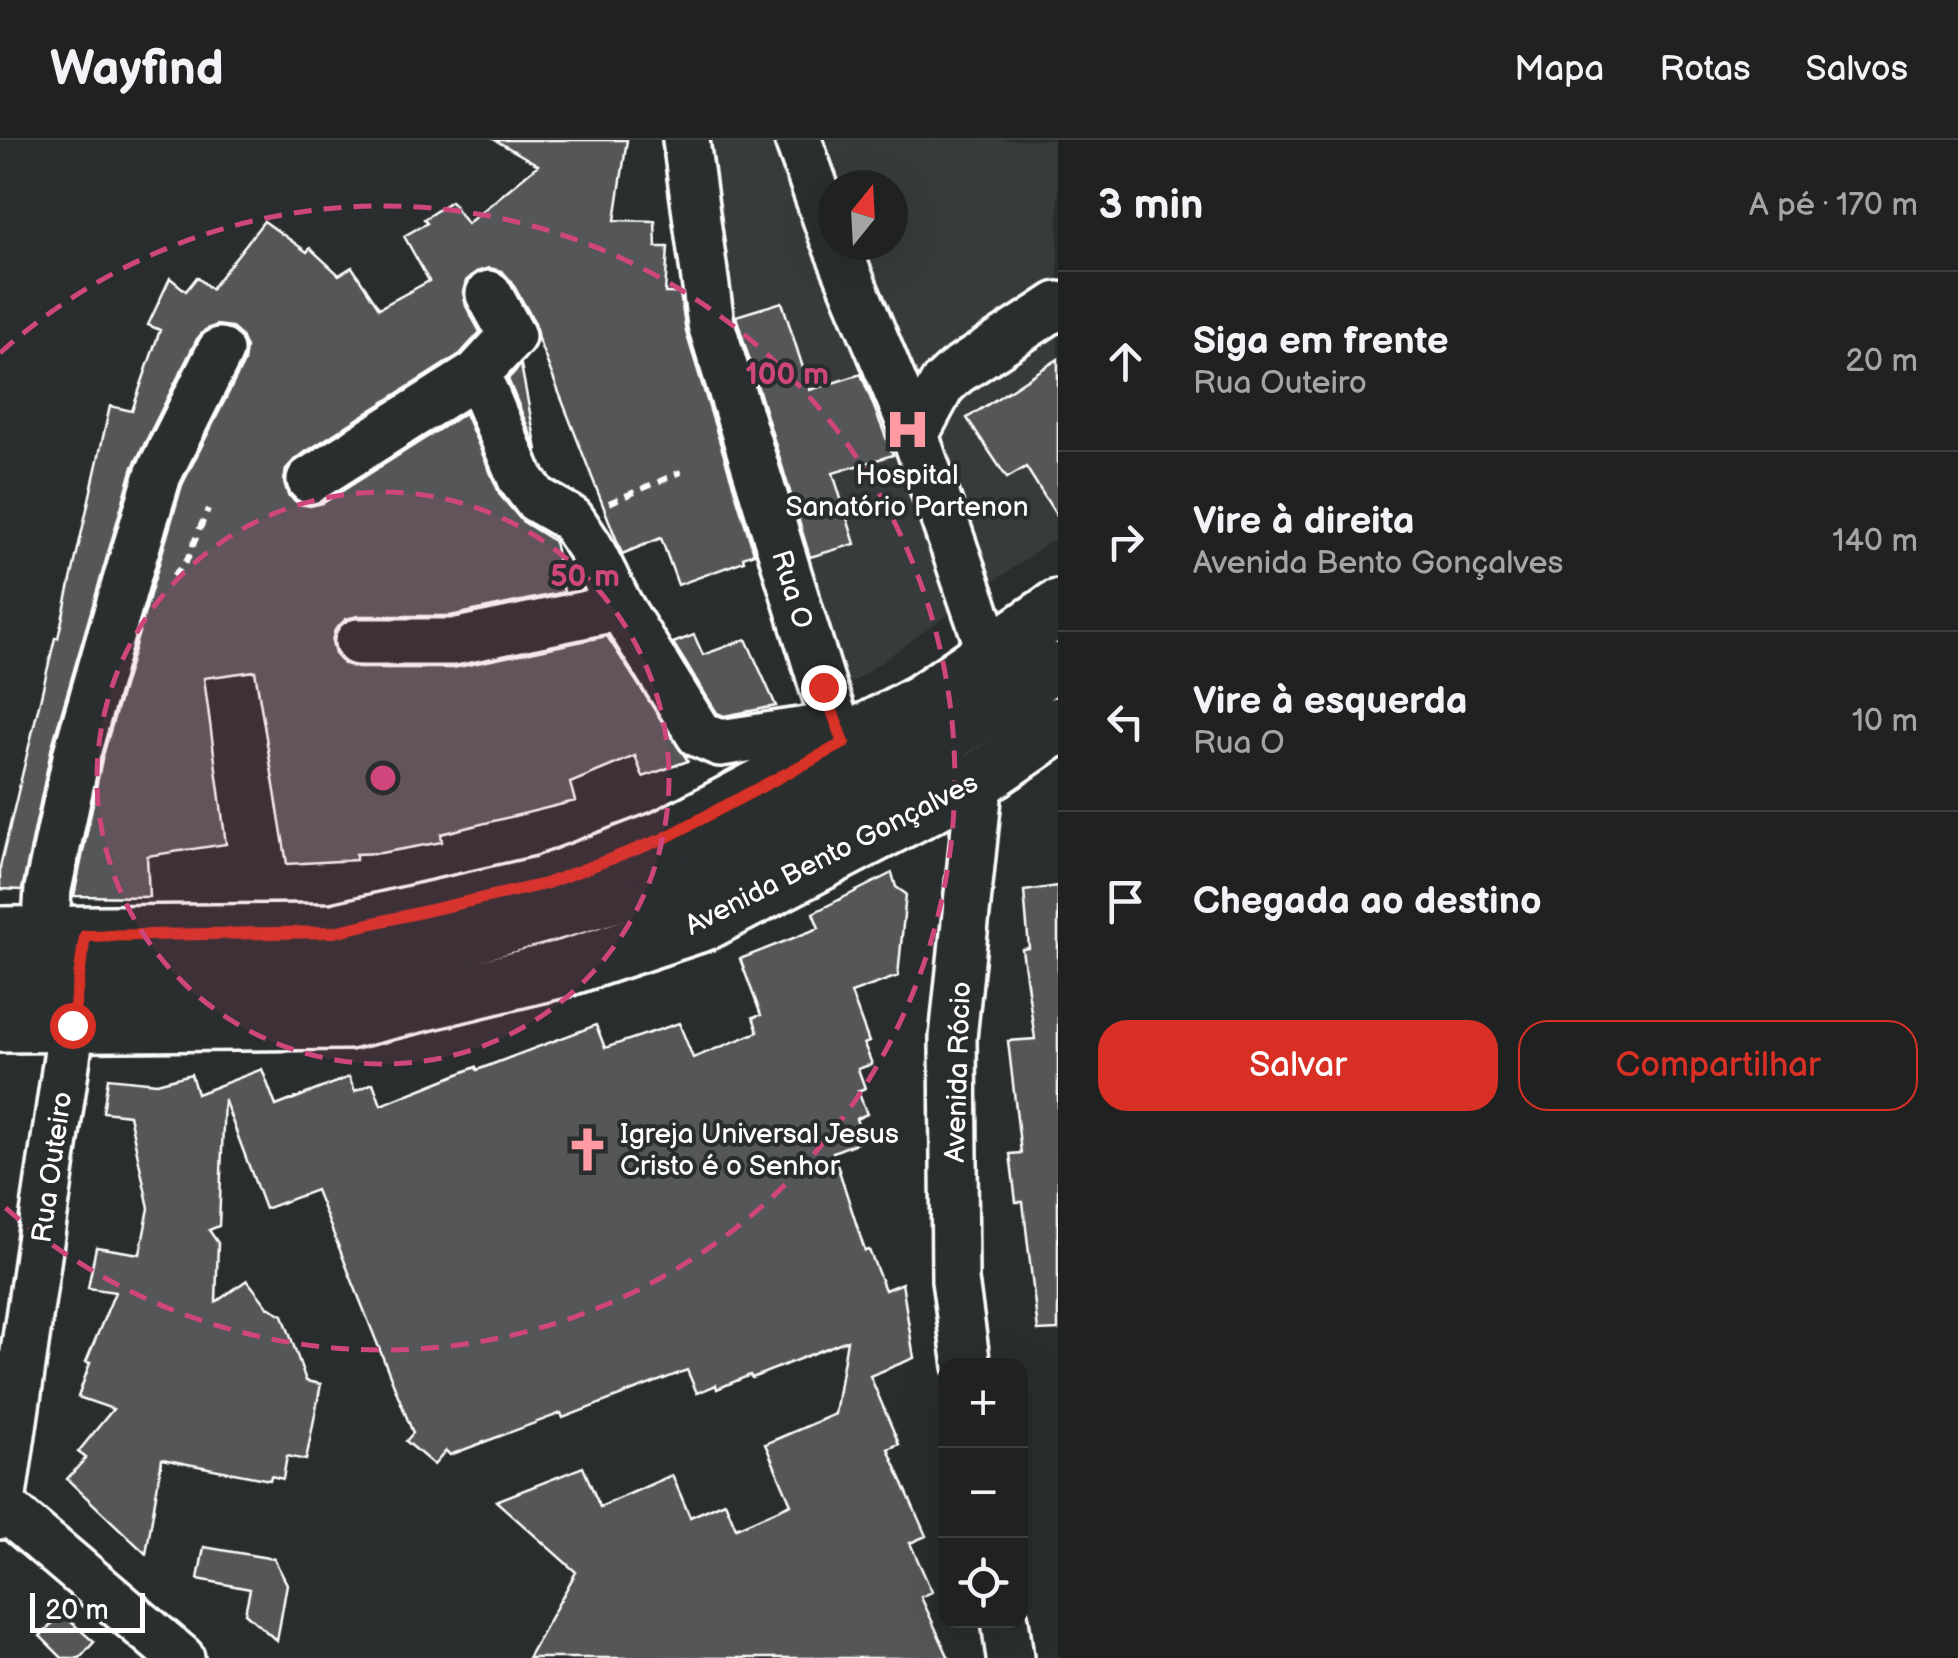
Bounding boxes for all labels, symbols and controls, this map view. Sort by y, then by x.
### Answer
text: Wayfind [50,41,224,98]
text: Mapa [1514,48,1604,91]
text: Rotas [1659,48,1751,91]
text: Salvos [1806,48,1908,91]
north arrow [818,170,908,260]
text: 3 min [1098,180,1203,231]
text: A pé · 170 m [1749,186,1918,225]
text: Siga em frente [1193,319,1449,364]
icon: ahead [1098,334,1153,389]
text: 20 m [1845,342,1918,381]
text: 100 m [745,357,829,393]
text: Rua Outeiro [1193,364,1367,403]
hospital icon: Hospital Sanatório Partenon [883,405,931,453]
place label: Hospital Sanatório Partenon [786,459,1028,524]
text: Vire à direita [1193,499,1415,544]
icon: right [1098,514,1153,569]
text: 140 m [1832,522,1918,561]
text: Avenida Bento Gonçalves [1193,544,1563,583]
street label: Rua O [764,546,819,633]
text: 50 m [550,559,620,595]
route end [801,665,847,711]
text: Vire à esquerda [1193,679,1468,724]
icon: left [1098,694,1153,749]
text: 10 m [1852,702,1918,741]
text: Rua O [1193,724,1285,763]
centre of rings [365,760,401,796]
street label: Avenida Bento Gonçalves [680,766,984,943]
icon: arrive [1098,874,1153,929]
text: Chegada ao destino [1193,879,1542,924]
street label: Avenida Rócio [939,981,978,1163]
route start [50,1003,96,1049]
button: Salvar [1098,1020,1498,1111]
button: Compartilhar [1518,1020,1918,1111]
street label: Rua Outeiro [26,1090,79,1245]
place label: Igreja Universal Jesus Cristo é o Senhor [620,1118,899,1183]
church icon: Igreja Universal Jesus Cristo é o Senhor [563,1125,611,1173]
map controls [938,1358,1028,1628]
button: + [938,1358,1028,1448]
button: − [938,1448,1028,1538]
button: locate [938,1538,1028,1628]
scale bar [30,1588,145,1632]
text: 20 m [45,1594,109,1627]

